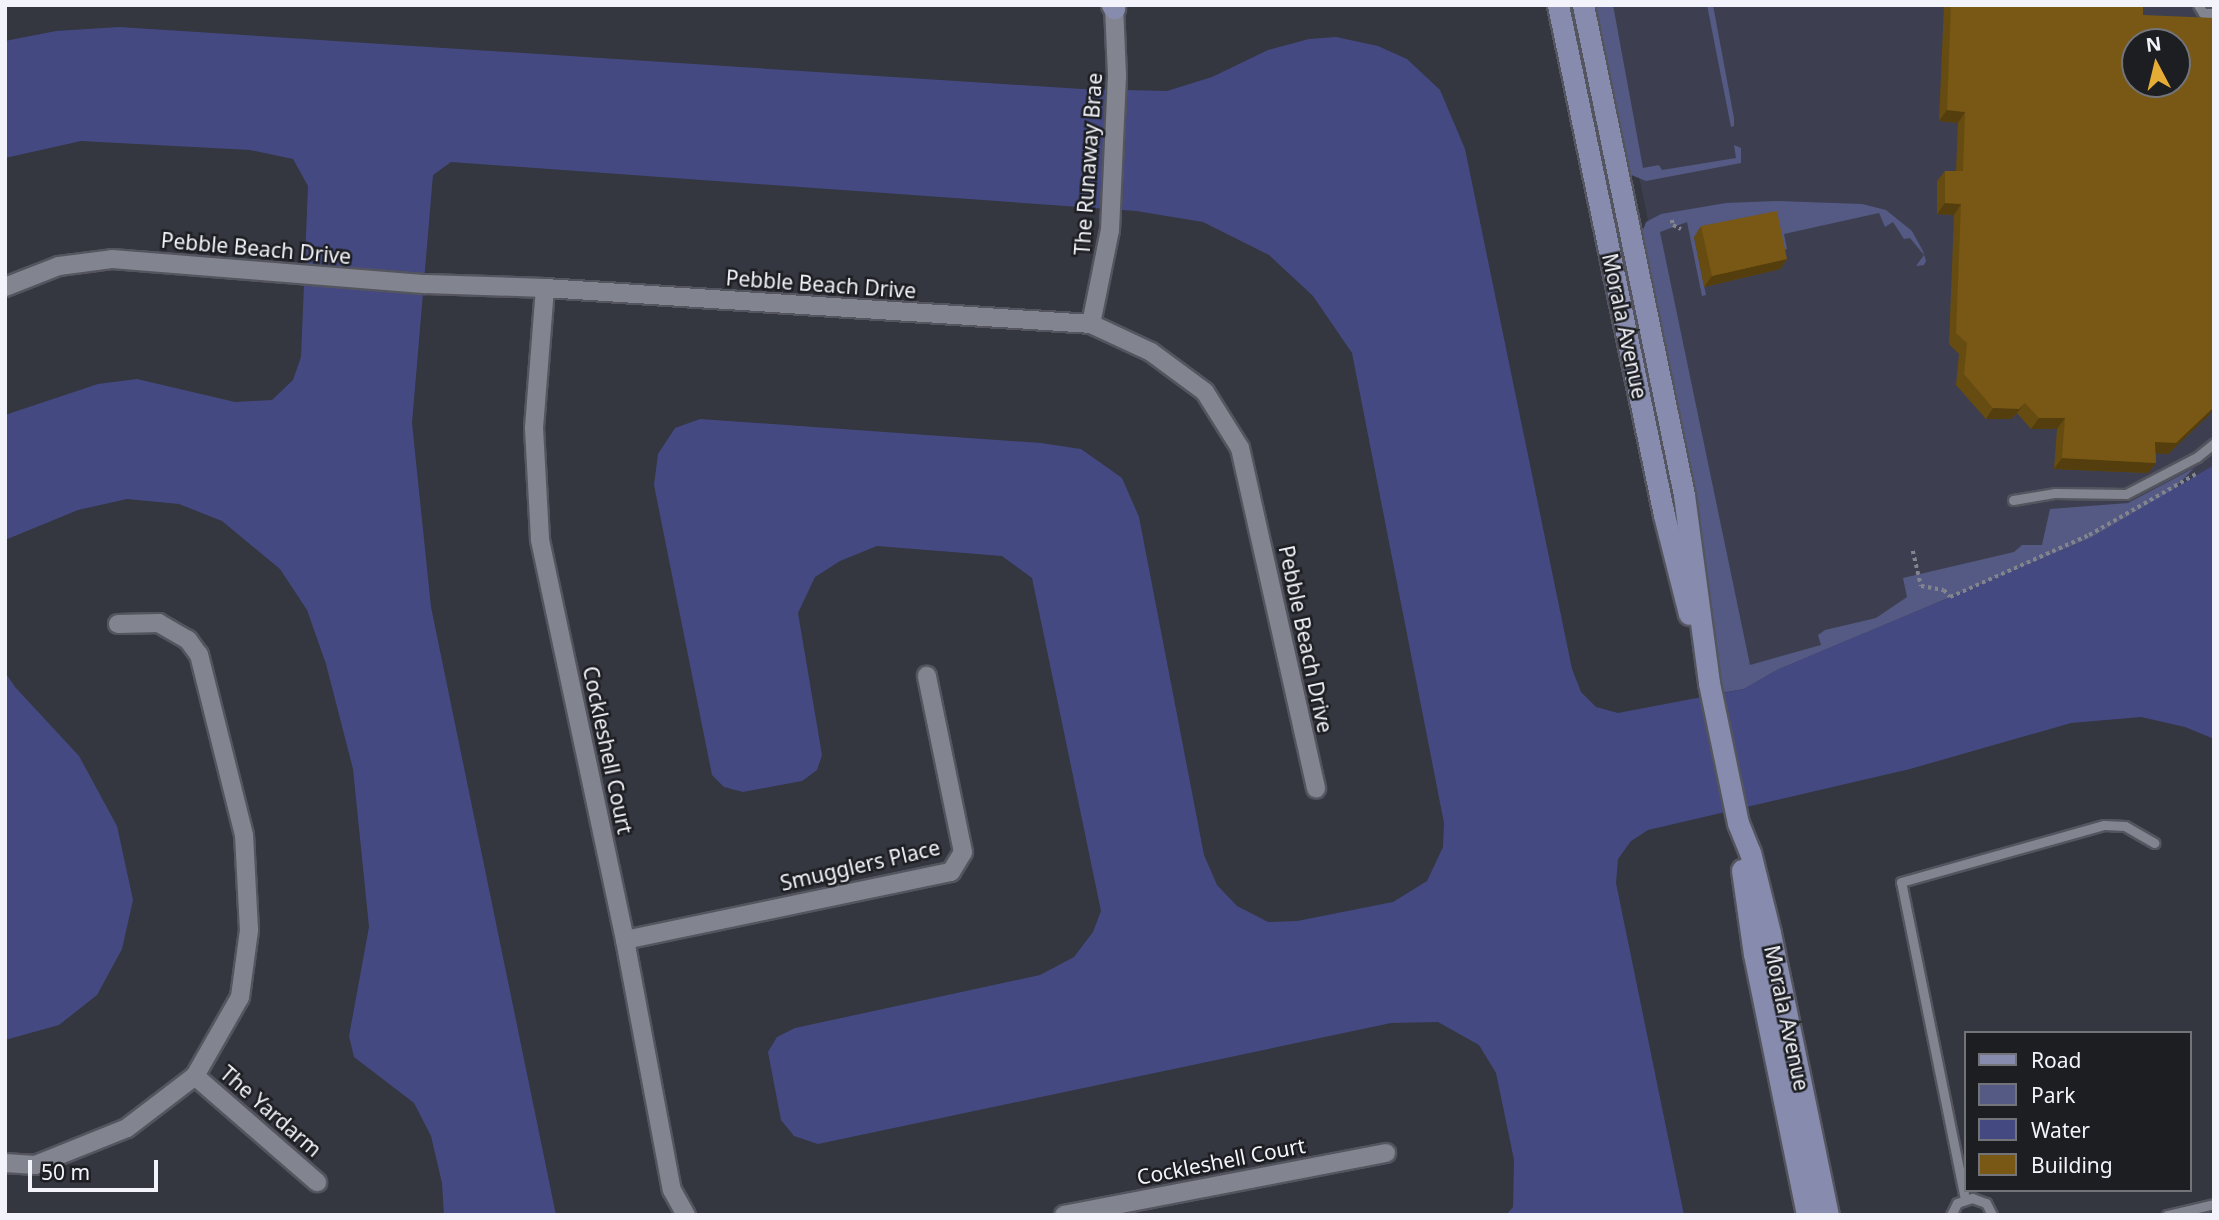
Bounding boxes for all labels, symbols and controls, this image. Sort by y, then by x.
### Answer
north arrow [2121,28,2191,98]
text: N [2144,30,2163,58]
street label: The Runaway Brae [1069,72,1107,256]
street label: Pebble Beach Drive [160,227,352,269]
street label: Morala Avenue [1597,251,1653,401]
street label: Pebble Beach Drive [725,265,917,303]
street label: Pebble Beach Drive [1274,543,1338,735]
street label: Cockleshell Court [578,664,638,836]
street label: Smugglers Place [778,834,942,896]
street label: Morala Avenue [1759,943,1815,1093]
legend [1964,1031,2191,1192]
text: Road [2031,1046,2081,1074]
street label: The Yardarm [215,1060,327,1162]
text: Park [2031,1081,2075,1109]
text: Water [2031,1116,2090,1144]
street label: Cockleshell Court [1135,1132,1307,1190]
scale bar [32,1146,161,1190]
text: Building [2031,1151,2113,1179]
text: 50 m [41,1158,90,1186]

